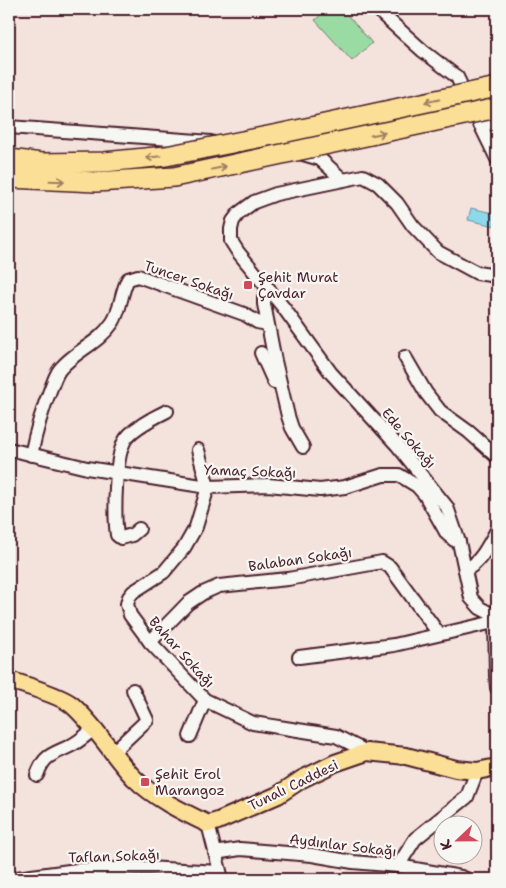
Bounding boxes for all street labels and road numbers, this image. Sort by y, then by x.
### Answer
street label: Tuncer Sokağı [142,256,236,304]
street label: Ede Sokağı [378,404,440,472]
street label: Yamaç Sokağı [203,460,297,482]
street label: Balaban Sokağı [247,543,353,575]
street label: Bahar Sokağı [145,613,219,691]
street label: Tunalı Caddesi [245,755,341,815]
street label: Aydınlar Sokağı [288,829,398,861]
street label: Taflan Sokağı [68,845,160,867]

